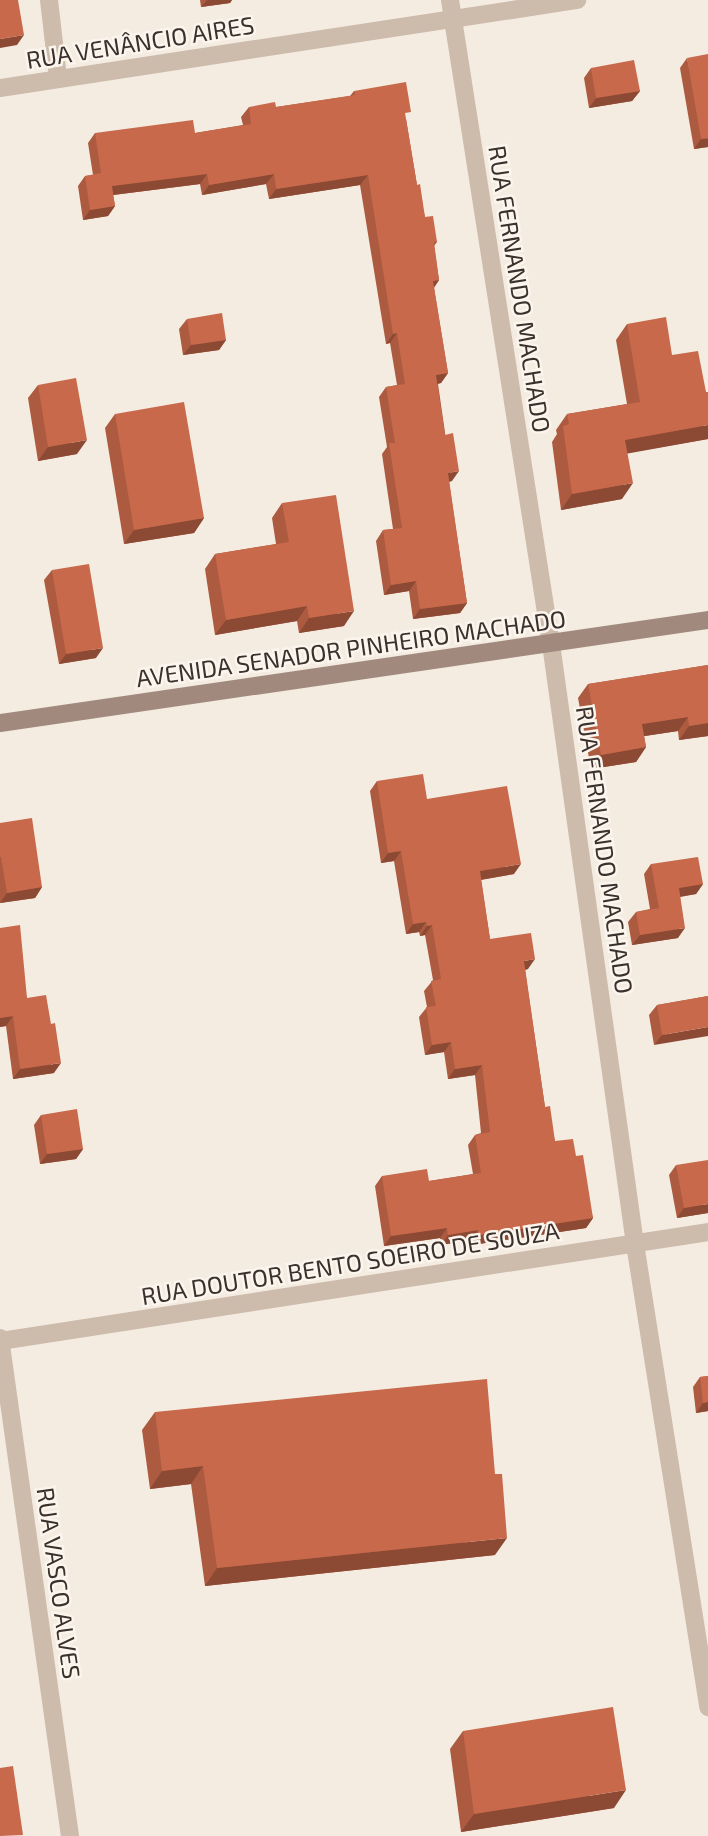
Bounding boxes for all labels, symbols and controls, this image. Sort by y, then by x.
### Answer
street label: RUA VENÂNCIO AIRES [23,10,257,74]
street label: RUA FERNANDO MACHADO [483,143,557,435]
street label: AVENIDA SENADOR PINHEIRO MACHADO [134,604,568,692]
street label: RUA FERNANDO MACHADO [571,704,639,996]
street label: RUA DOUTOR BENTO SOEIRO DE SOUZA [139,1216,561,1310]
street label: RUA VASCO ALVES [31,1485,87,1681]

